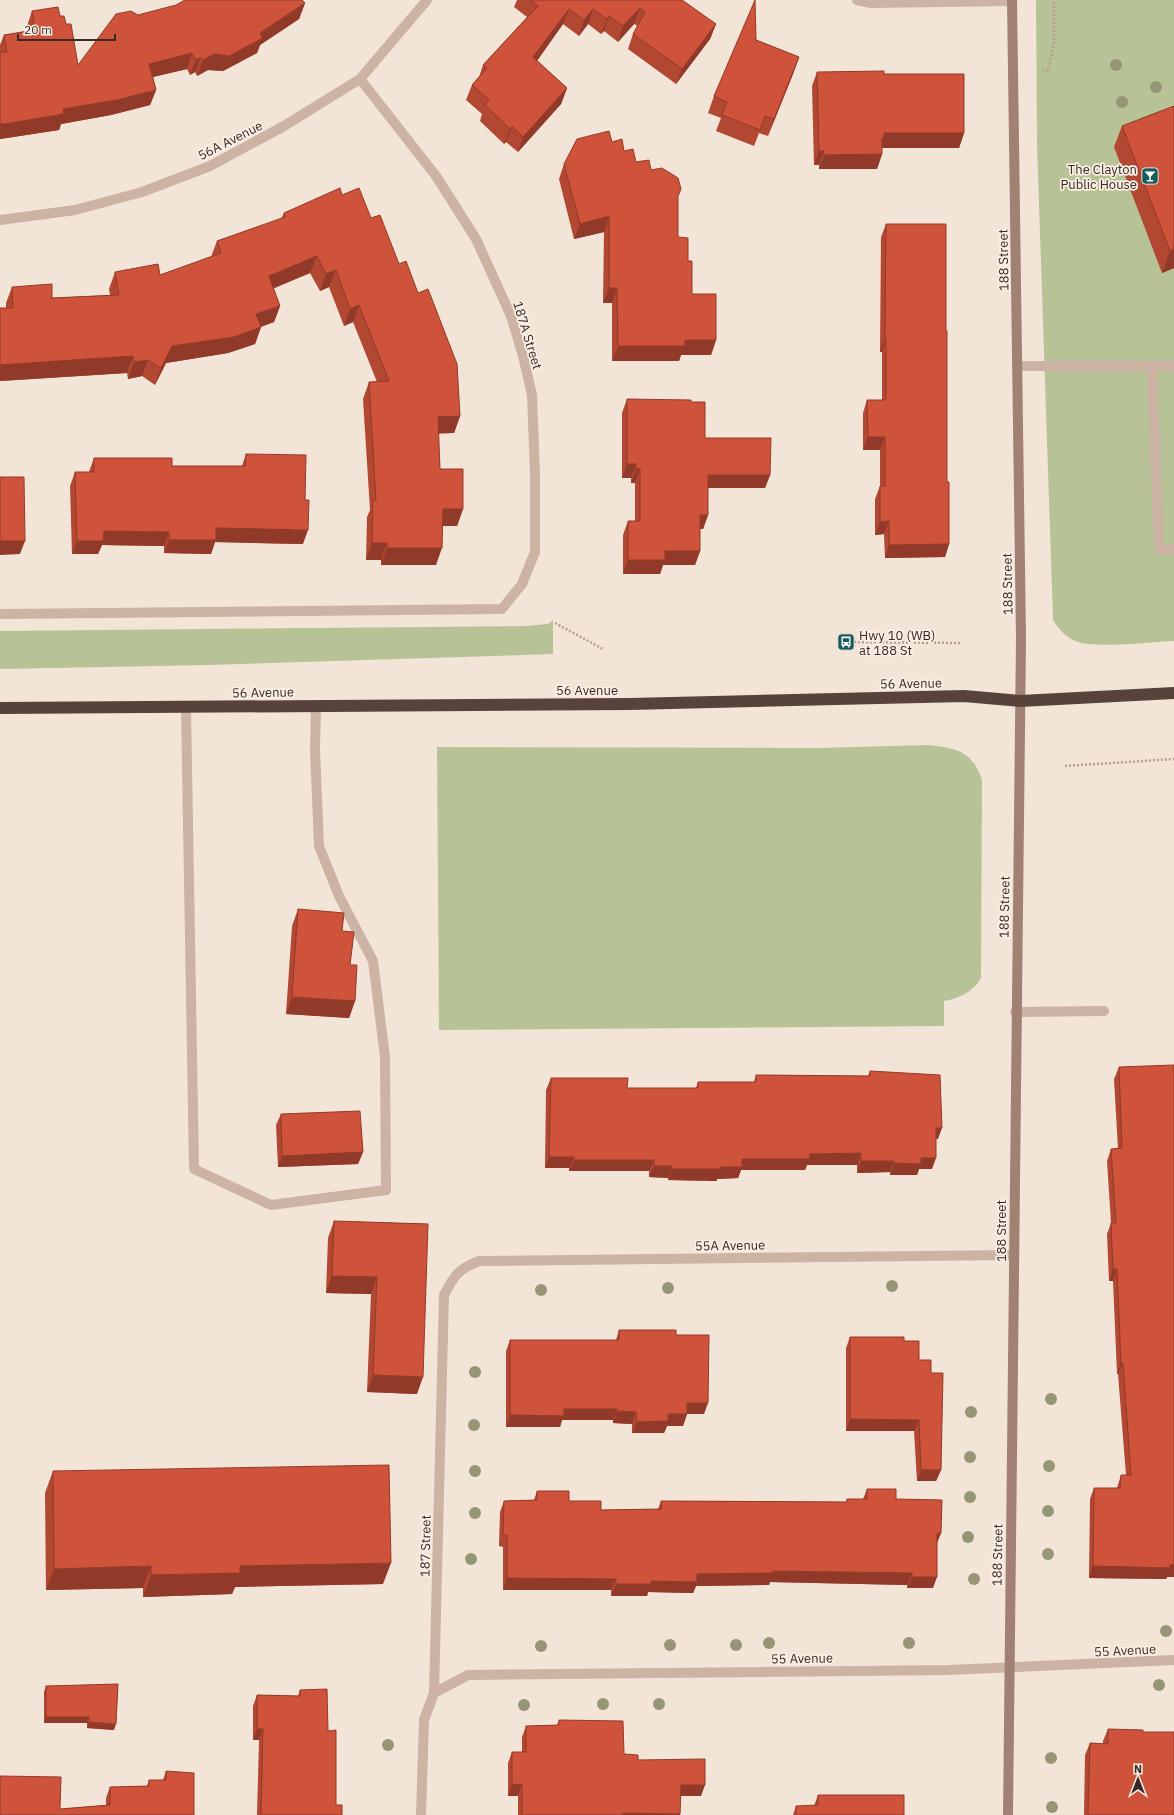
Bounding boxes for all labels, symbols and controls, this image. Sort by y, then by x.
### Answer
scale bar [18,16,115,42]
text: 20 m [24,22,52,37]
street label: 56A Avenue [195,117,265,164]
place label: The Clayton Public House [1060,161,1137,193]
bar icon: The Clayton Public House [1140,166,1160,186]
street label: 188 Street [994,229,1013,291]
street label: 187A Street [509,299,546,371]
street label: 188 Street [998,553,1017,615]
place label: Hwy 10 (WB) at 188 St [859,627,935,659]
bus stop icon: Hwy 10 (WB) at 188 St [836,632,856,652]
street label: 56 Avenue [880,674,942,693]
street label: 56 Avenue [556,682,618,699]
street label: 56 Avenue [232,683,294,702]
street label: 188 Street [995,876,1014,938]
street label: 188 Street [993,1200,1010,1262]
street label: 55A Avenue [695,1236,765,1255]
street label: 187 Street [416,1515,435,1577]
street label: 188 Street [988,1524,1007,1586]
street label: 55 Avenue [1094,1640,1156,1661]
street label: 55 Avenue [771,1649,833,1668]
north arrow [1118,1759,1158,1799]
text: N [1134,1762,1142,1776]

